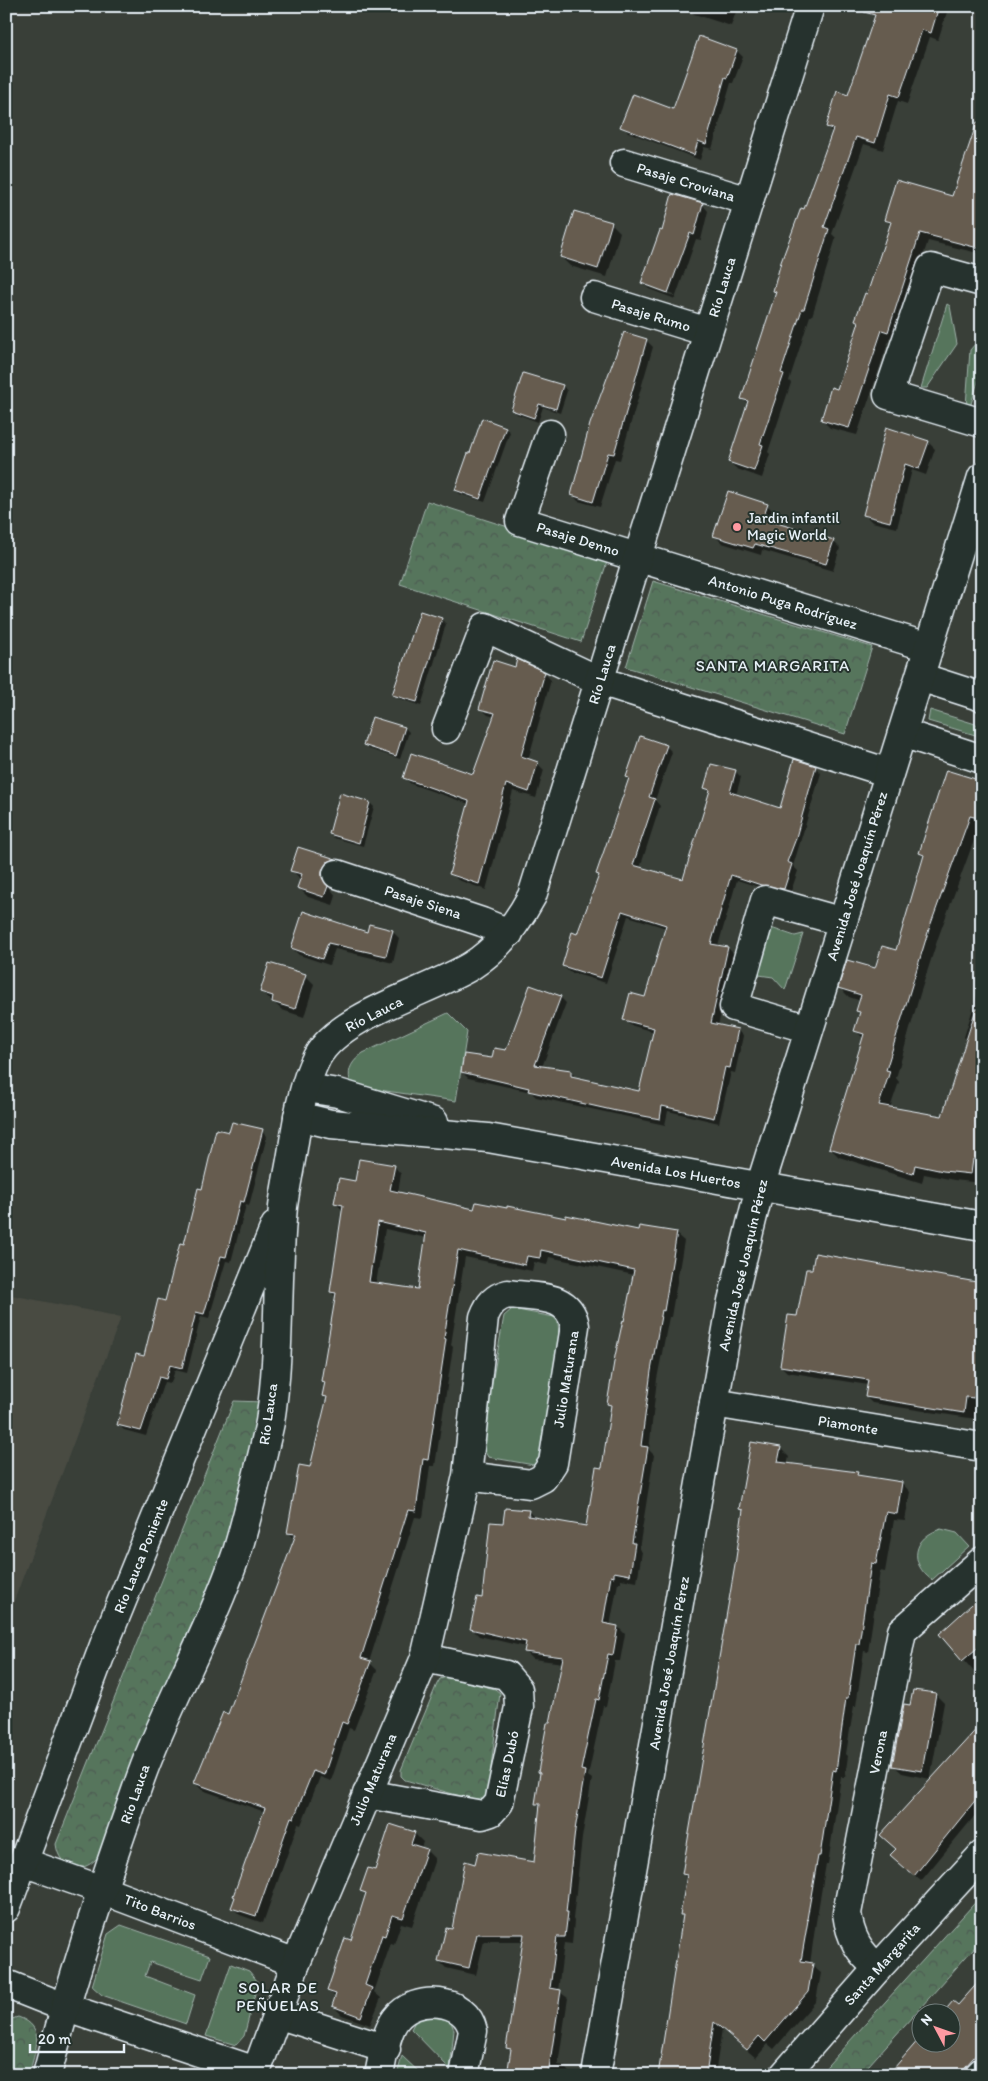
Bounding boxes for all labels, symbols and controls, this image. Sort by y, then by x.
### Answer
street label: Pasaje Croviana [635,158,738,206]
street label: Río Lauca [704,255,740,319]
street label: Pasaje Rumo [609,294,693,336]
place label: Jardin infantil Magic World [747,509,840,544]
street label: Pasaje Denno [534,518,622,560]
marker: Jardin infantil Magic World [731,521,743,533]
street label: Antonio Puga Rodríguez [706,571,860,633]
street label: Río Lauca [584,642,620,706]
district label: SANTA MARGARITA [696,656,850,675]
street label: Avenida José Joaquín Pérez [823,789,891,963]
street label: Pasaje Siena [382,881,464,923]
street label: Río Lauca [342,992,406,1036]
street label: Avenida Los Huertos [610,1152,743,1192]
street label: Avenida José Joaquín Pérez [714,1177,772,1353]
street label: Julio Maturana [549,1329,583,1429]
street label: Río Lauca [255,1382,281,1446]
street label: Piamonte [817,1411,879,1439]
street label: Río Lauca Poniente [110,1496,172,1616]
street label: Avenida José Joaquín Pérez [645,1575,693,1751]
street label: Verona [865,1728,891,1776]
street label: Elías Dubó [491,1729,523,1799]
street label: Julio Maturana [346,1730,401,1828]
street label: Río Lauca [116,1762,154,1826]
street label: Tito Barrios [121,1890,199,1934]
street label: Santa Margarita [840,1919,924,2009]
district label: SOLAR DE PEÑUELAS [236,1978,320,2015]
north arrow [910,2004,960,2054]
text: N [917,2011,936,2029]
scale bar [30,2021,124,2053]
text: 20 m [38,2030,72,2048]

